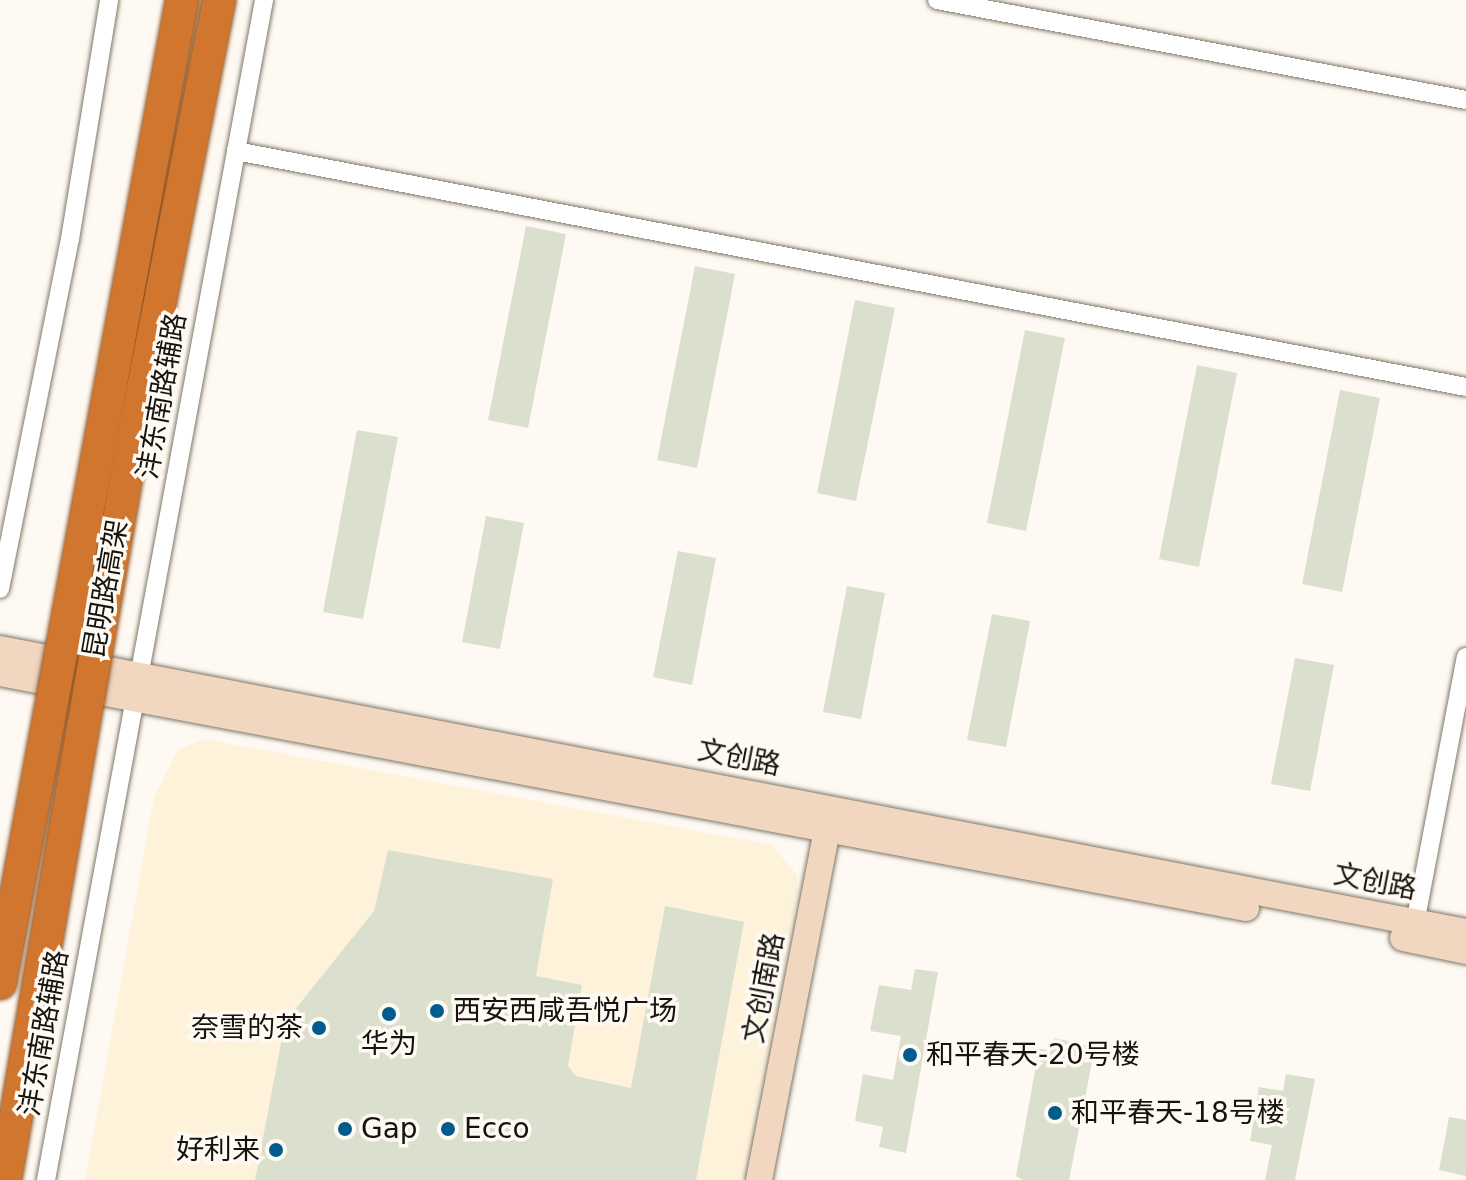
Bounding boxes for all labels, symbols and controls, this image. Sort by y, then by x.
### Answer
street label: 沣东南路辅路 [131,310,193,482]
street label: 昆明路高架 [77,517,135,661]
street label: 文创路 [695,733,783,783]
street label: 文创路 [1331,857,1419,907]
street label: 文创南路 [737,930,791,1046]
street label: 沣东南路辅路 [13,947,75,1119]
place label: 西安西咸吾悦广场 [453,994,677,1028]
marker: 西安西咸吾悦广场 [428,1002,446,1020]
marker: 华为 [380,1005,398,1023]
place label: 奈雪的茶 [191,1011,303,1045]
marker: 奈雪的茶 [310,1019,328,1037]
place label: 华为 [361,1027,417,1061]
place label: 和平春天-20号楼 [926,1038,1140,1072]
marker: 和平春天-20号楼 [901,1046,919,1064]
place label: 和平春天-18号楼 [1071,1096,1285,1130]
marker: 和平春天-18号楼 [1046,1104,1064,1122]
place label: Gap [361,1112,418,1146]
place label: Ecco [464,1112,530,1146]
marker: Gap [336,1120,354,1138]
marker: Ecco [439,1120,457,1138]
place label: 好利来 [176,1133,260,1167]
marker: 好利来 [267,1141,285,1159]

